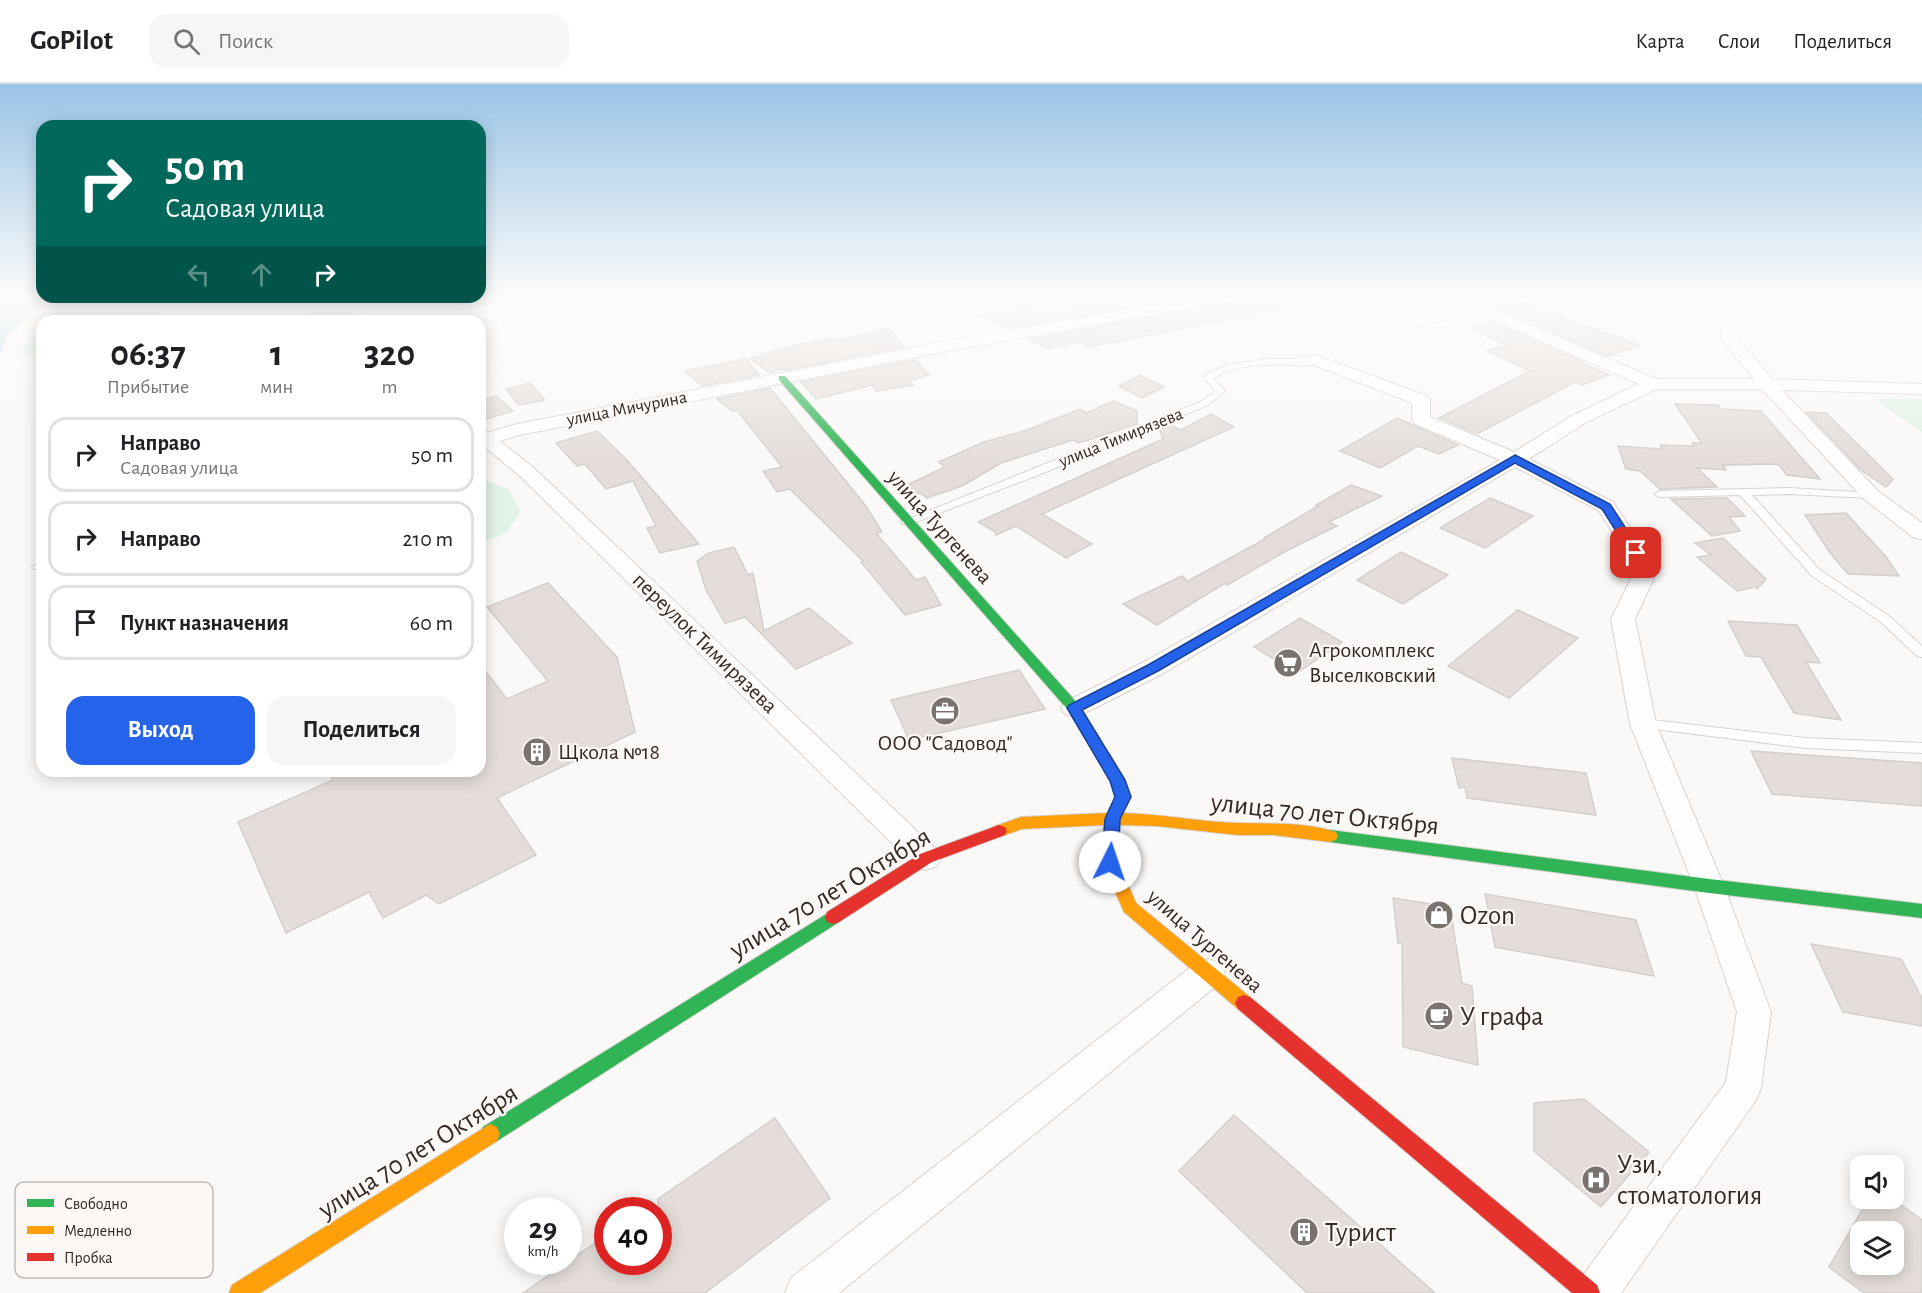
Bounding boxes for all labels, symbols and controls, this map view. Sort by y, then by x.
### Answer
search box [149,14,569,68]
icon: search [170,25,203,58]
text: GoPilot [30,27,113,55]
text: Поиск [218,30,273,52]
text: Карта [1635,31,1685,52]
text: Слои [1718,31,1760,52]
text: Поделиться [1793,31,1892,52]
icon: right [66,144,144,222]
text: 50 m [165,146,245,188]
text: Садовая улица [165,195,325,222]
icon: left [182,258,215,291]
icon: ahead [245,258,278,291]
icon: right [308,258,341,291]
text: 06:37 [110,336,186,372]
text: 1 [270,336,283,372]
text: 320 [364,336,415,372]
text: Прибытие [107,377,189,397]
text: мин [260,377,293,397]
text: m [382,377,398,397]
street label: улица Мичурина [564,389,689,430]
street label: улица Тимирязева [1055,405,1186,471]
text: Направо [120,432,201,454]
icon: right [69,438,102,471]
text: 50 m [411,444,453,466]
text: Садовая улица [120,458,238,478]
street label: улица Тургенева [883,465,997,588]
icon: right [69,522,102,555]
pin [1610,527,1661,578]
text: Направо [120,528,201,550]
text: 210 m [403,528,453,550]
icon: arrive [1619,536,1652,569]
street label: переулок Тимирязева [628,569,782,717]
icon: arrive [69,606,102,639]
text: Пункт назначения [120,612,289,634]
text: 60 m [410,612,453,634]
place label: Агрокомплекс Выселковский [1309,639,1436,686]
supermarket icon: Агрокомплекс Выселковский [1272,647,1304,679]
office icon: ООО "Садовод" [929,695,961,727]
button: Выход [66,696,255,765]
button: Поделиться [267,696,456,765]
place label: ООО "Садовод" [877,732,1013,754]
building icon: Щкола №18 [521,736,553,768]
place label: Щкола №18 [558,741,660,763]
street label: улица 70 лет Октября [1208,788,1440,840]
street label: улица 70 лет Октября [724,822,936,965]
position arrow [1078,830,1142,894]
street label: улица Тургенева [1142,885,1267,997]
shop icon: Ozon [1423,899,1455,931]
place label: Ozon [1460,902,1515,929]
cafe icon: У графа [1423,1000,1455,1032]
place label: У графа [1460,1003,1544,1030]
street label: улица 70 лет Октября [313,1079,523,1225]
place label: Узи, стоматология [1617,1151,1762,1209]
map controls [1850,1155,1904,1275]
button: sound [1850,1155,1904,1209]
hospital icon: Узи, стоматология [1580,1164,1612,1196]
legend [15,1182,213,1278]
text: Свободно [64,1196,128,1212]
speed limit sign: 40 [594,1197,672,1275]
text: 29 [529,1214,557,1244]
building icon: Турист [1288,1216,1320,1248]
place label: Турист [1325,1219,1396,1247]
button: layers [1850,1221,1904,1275]
text: Медленно [64,1223,132,1239]
text: km/h [528,1244,558,1259]
text: Пробка [64,1250,113,1266]

